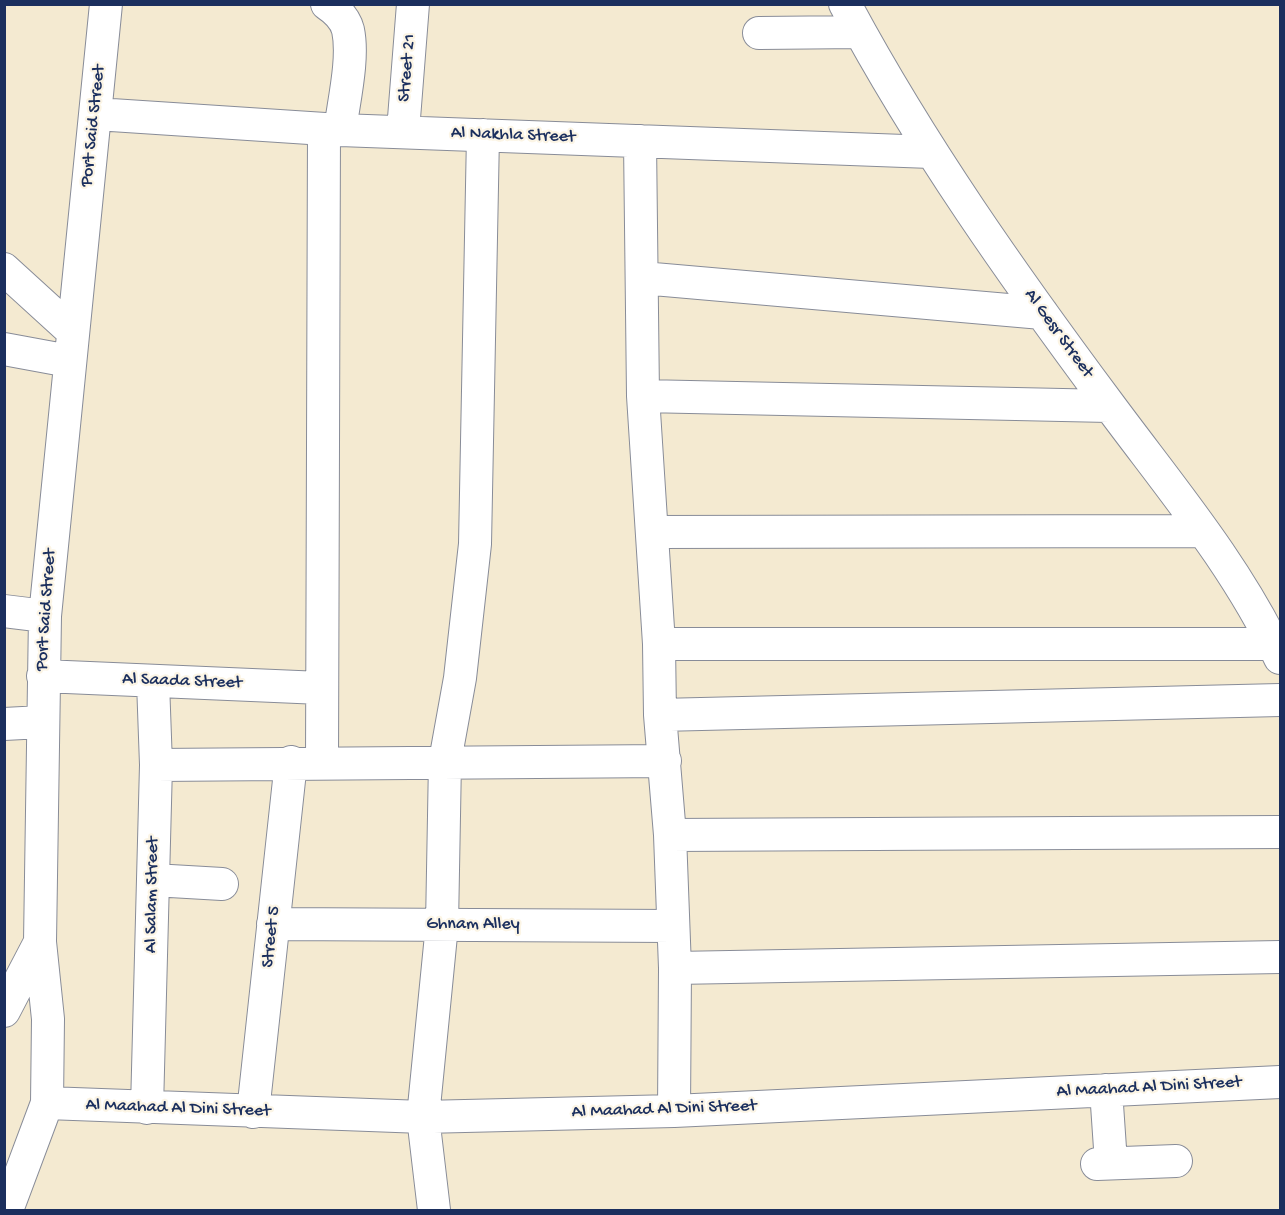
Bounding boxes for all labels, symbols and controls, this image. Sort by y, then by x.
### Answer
street label: Street 21 [394,33,422,103]
street label: Port Said Street [77,64,111,188]
street label: Al Nakhla Street [450,123,576,149]
street label: Al Gesr Street [1018,285,1098,383]
street label: Port Said Street [32,548,62,672]
street label: Al Saada Street [122,669,242,695]
street label: Al Salam Street [141,837,165,953]
street label: Street 5 [258,905,286,969]
street label: Ghnam Alley [426,914,520,936]
street label: Al Maahad Al Dini Street [1056,1072,1242,1104]
street label: Al Maahad Al Dini Street [85,1095,271,1123]
street label: Al Maahad Al Dini Street [571,1096,757,1124]

